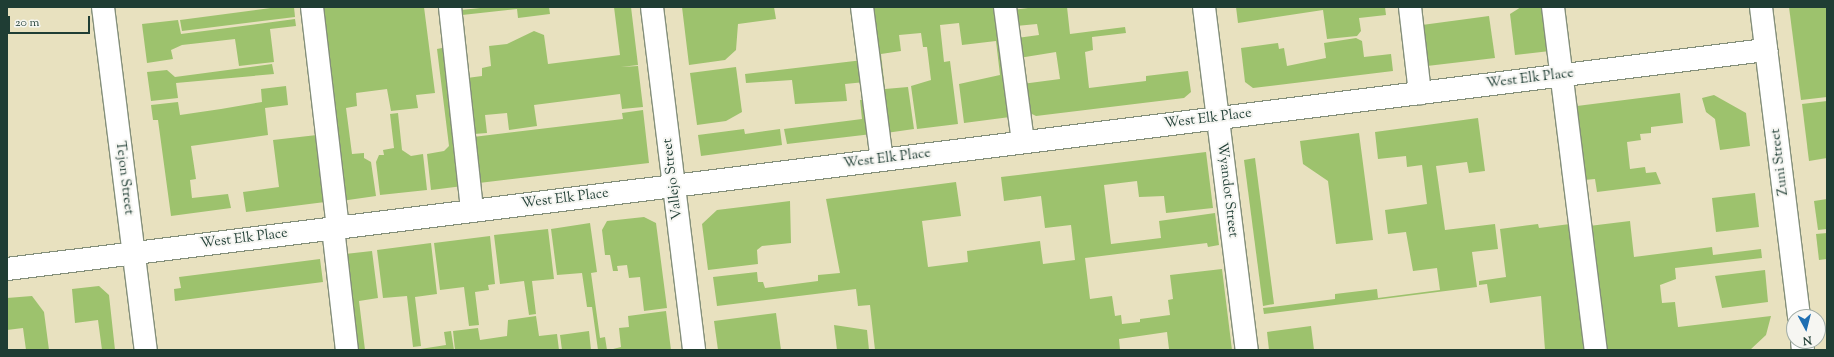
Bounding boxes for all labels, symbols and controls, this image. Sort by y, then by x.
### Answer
scale bar [10,8,92,34]
text: 20 m [15,14,39,32]
street label: West Elk Place [1485,65,1575,93]
street label: West Elk Place [1163,105,1253,133]
street label: Zuni Street [1768,128,1792,196]
street label: Vallejo Street [660,137,686,221]
street label: Tejon Street [111,140,137,216]
street label: Wyandot Street [1213,142,1241,238]
street label: West Elk Place [842,145,932,173]
street label: West Elk Place [520,185,610,213]
street label: West Elk Place [199,225,289,253]
north arrow [1786,309,1826,349]
text: N [1802,331,1813,348]

